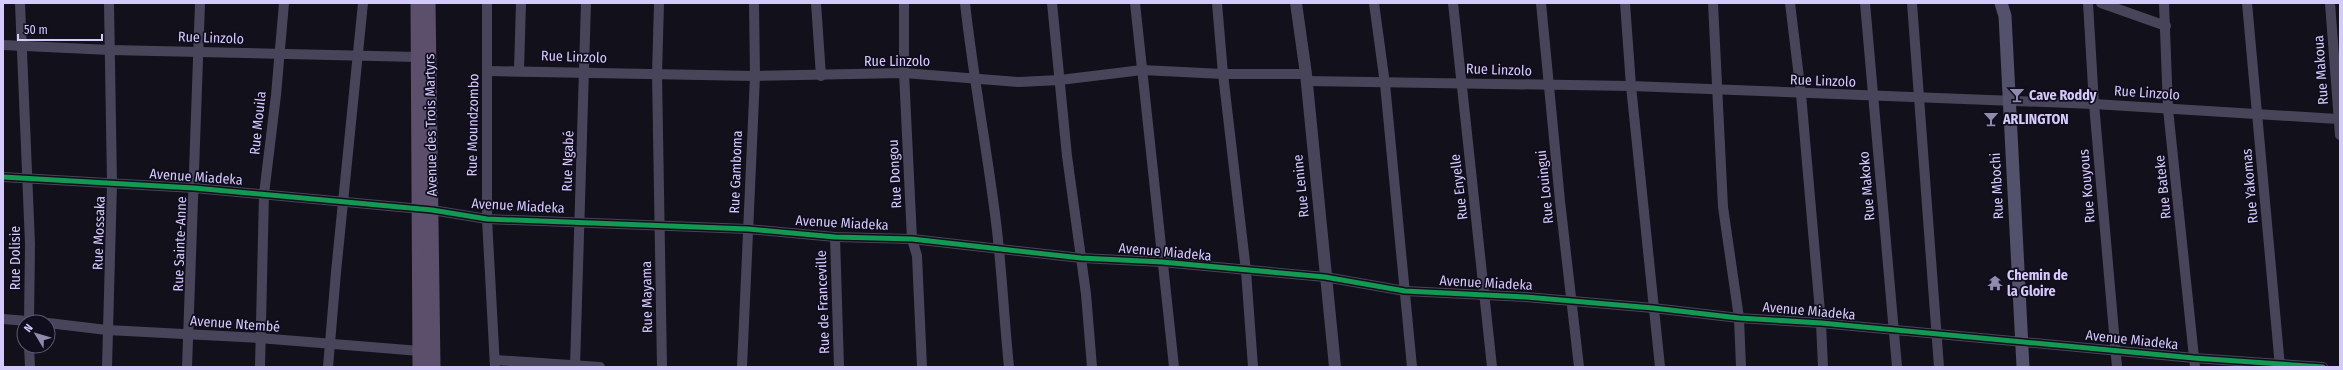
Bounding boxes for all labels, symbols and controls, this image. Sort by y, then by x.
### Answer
scale bar [18,16,102,42]
text: 50 m [24,23,48,37]
street label: Rue Linzolo [178,28,244,48]
street label: Rue Makoua [2310,34,2332,105]
street label: Rue Linzolo [541,47,607,67]
street label: Avenue des Trois Martyrs [421,53,441,197]
street label: Rue Linzolo [864,53,930,70]
street label: Rue Linzolo [1466,60,1532,80]
street label: Rue Linzolo [1790,71,1856,91]
street label: Rue Moundzombo [464,73,482,177]
street label: Rue Linzolo [2113,82,2181,104]
bar icon: Cave Roddy [2008,86,2026,104]
place label: Cave Roddy [2029,87,2097,104]
street label: Rue Mouila [246,90,270,156]
bar icon: ARLINGTON [1982,110,2000,128]
place label: ARLINGTON [2002,111,2069,128]
street label: Rue Ngabé [558,130,578,192]
street label: Rue Gamboma [726,130,746,214]
street label: Rue Dongou [885,139,905,209]
street label: Rue Kouyous [2075,148,2099,224]
street label: Rue Yakomas [2238,148,2262,224]
street label: Rue Louingui [1533,149,1557,225]
street label: Rue Makoko [1856,151,1878,221]
street label: Rue Mbochi [1987,152,2007,220]
street label: Rue Enyelle [1447,153,1471,221]
street label: Rue Lenine [1289,154,1313,218]
street label: Rue Bateke [2151,154,2175,220]
street label: Avenue Miadeka [149,165,243,189]
street label: Rue Mossaka [89,195,109,270]
street label: Avenue Miadeka [471,195,565,217]
street label: Rue Sainte-Anne [170,196,190,292]
street label: Avenue Miadeka [795,212,889,234]
street label: Rue Dolisie [7,226,24,290]
street label: Avenue Miadeka [1118,239,1212,265]
street label: Rue de Franceville [813,250,833,354]
street label: Rue Mayama [638,261,656,333]
place label: Chemin de la Gloire [2007,267,2068,300]
street label: Avenue Miadeka [1439,272,1533,294]
temple icon: Chemin de la Gloire [1986,274,2004,292]
street label: Avenue Miadeka [1762,298,1856,324]
street label: Avenue Ntembé [189,312,281,336]
north arrow [16,314,56,354]
text: N [21,322,36,335]
street label: Avenue Miadeka [2085,327,2179,353]

